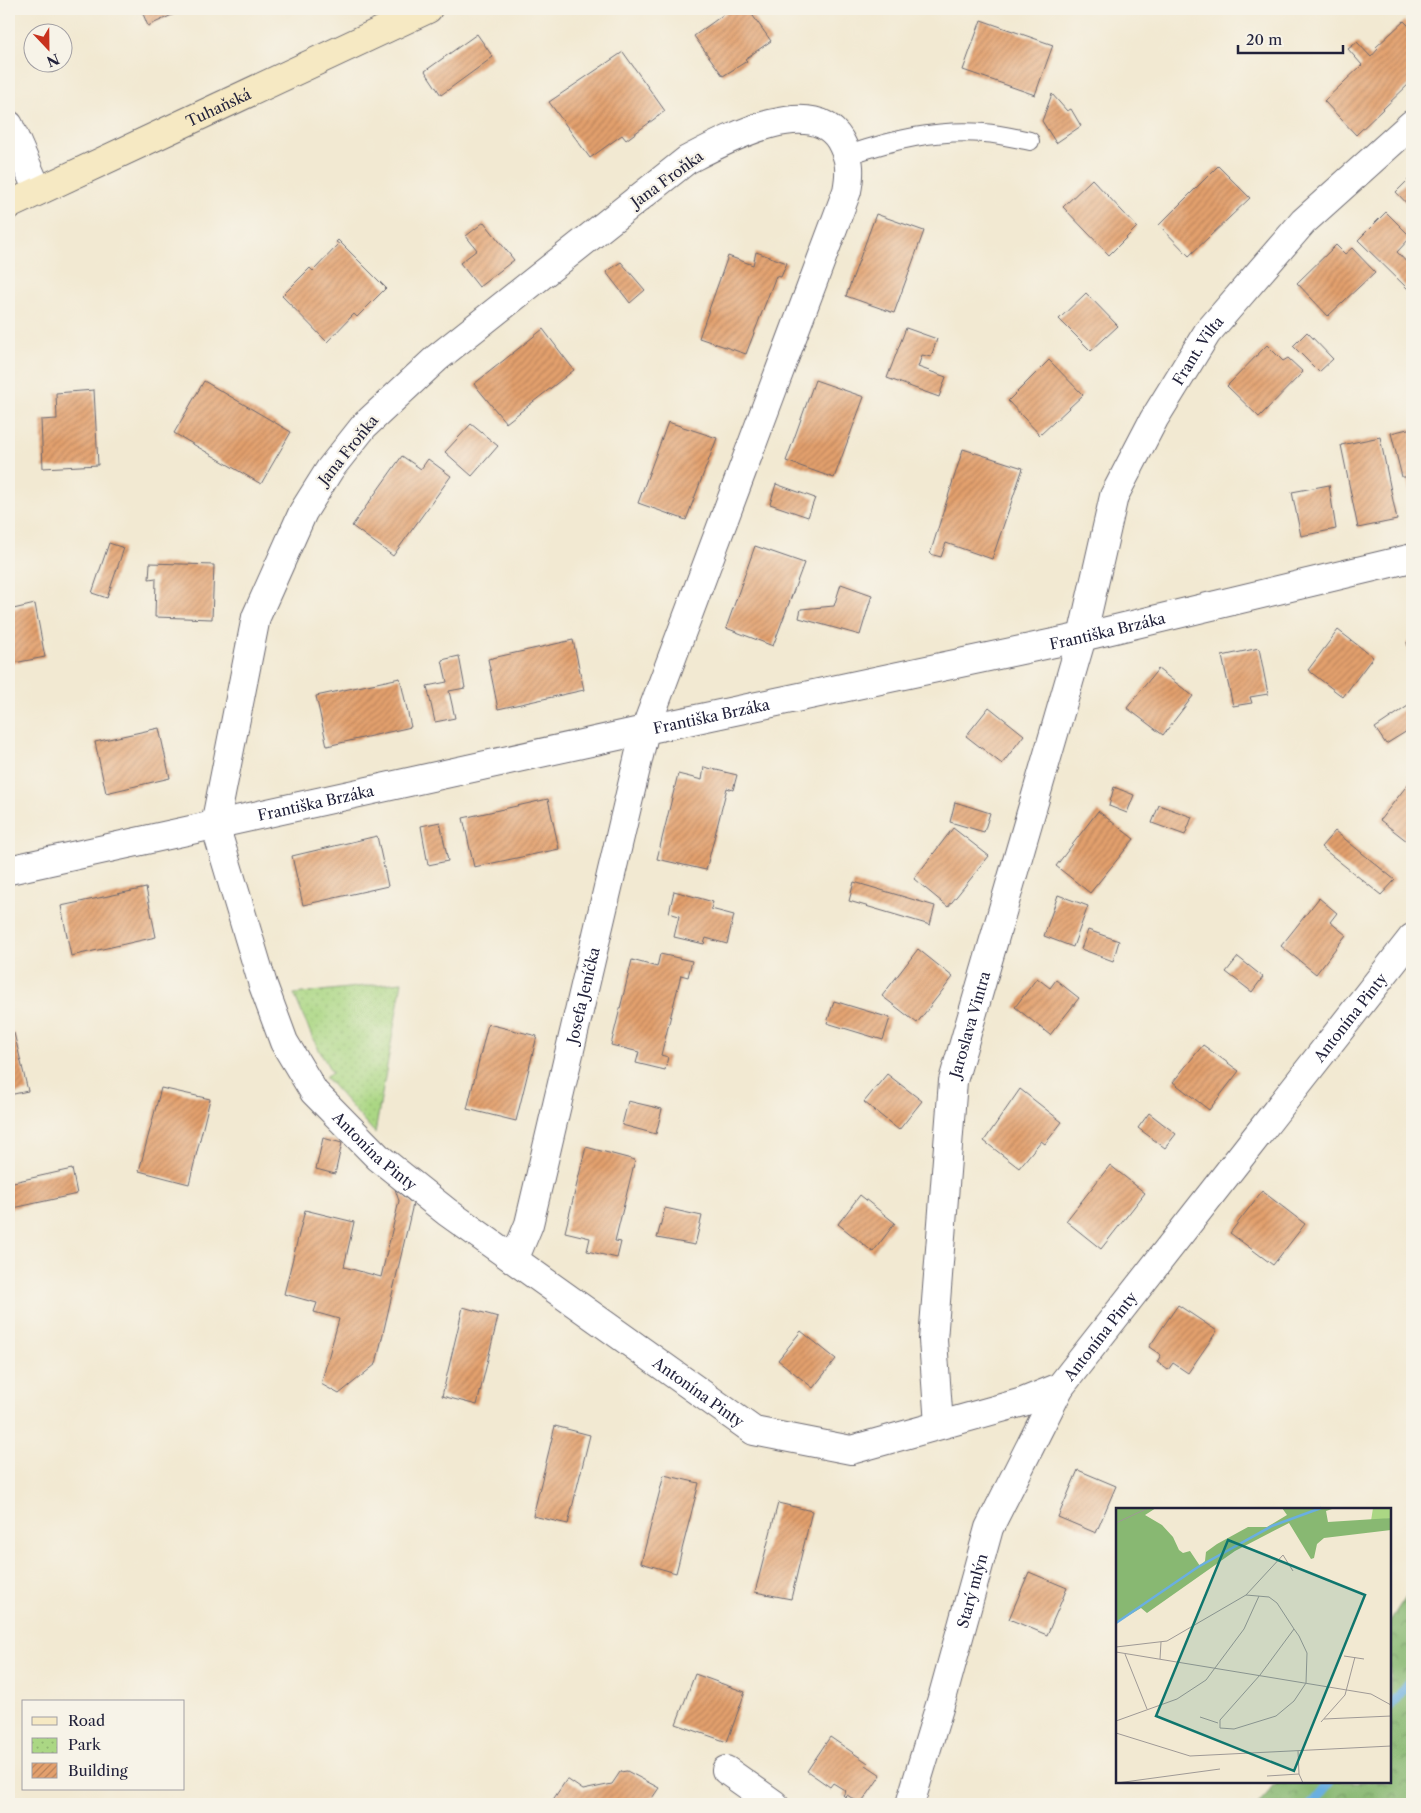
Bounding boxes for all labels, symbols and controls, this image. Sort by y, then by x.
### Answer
north arrow [22,22,72,72]
scale bar [1238,22,1344,54]
text: 20 m [1246,30,1282,49]
text: N [44,49,62,71]
street label: Tuhaňská [183,84,254,130]
street label: Jana Froňka [626,146,707,213]
street label: Frant. Vilta [1168,312,1227,388]
street label: Jana Froňka [313,411,382,490]
street label: Františka Brzáka [1047,608,1167,653]
street label: Františka Brzáka [651,694,771,738]
street label: Františka Brzáka [256,780,376,825]
street label: Josefa Jeníčka [562,945,603,1047]
street label: Antonína Pinty [1309,968,1391,1066]
street label: Jaroslava Vintra [944,969,994,1082]
street label: Antonína Pinty [328,1107,421,1194]
street label: Antonína Pinty [1059,1287,1141,1385]
street label: Antonína Pinty [649,1352,749,1431]
inset map [1116,1508,1391,1783]
street label: Starý mlýn [952,1551,991,1630]
legend [22,1700,185,1790]
text: Road [68,1711,105,1730]
text: Park [68,1735,102,1754]
text: Building [68,1761,128,1780]

